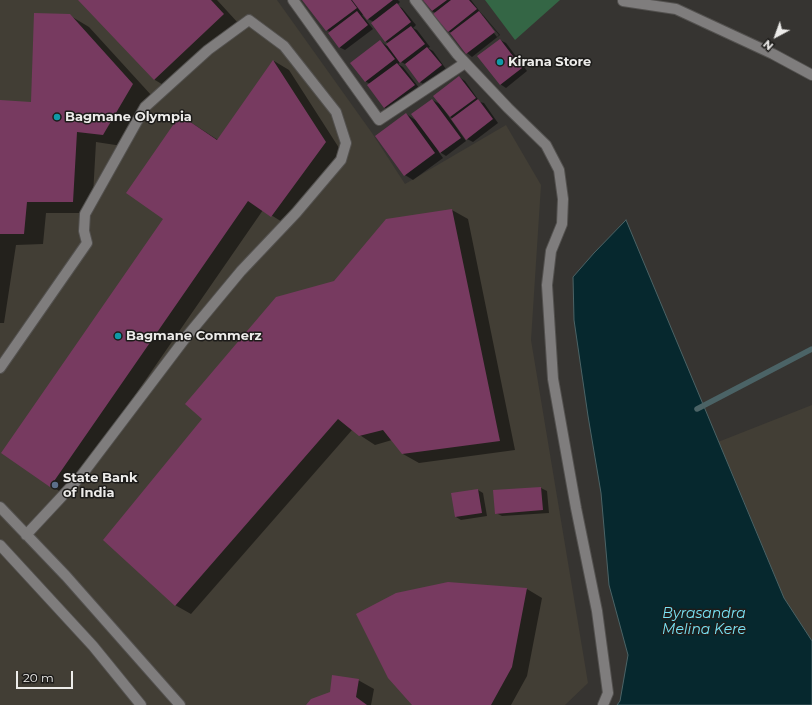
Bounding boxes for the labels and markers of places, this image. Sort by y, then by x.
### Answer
place label: Kirana Store [508,54,591,70]
marker: Kirana Store [495,57,505,67]
place label: Bagmane Olympia [65,109,192,125]
marker: Bagmane Olympia [52,112,62,122]
place label: Bagmane Commerz [126,328,262,344]
marker: Bagmane Commerz [113,331,123,341]
place label: State Bank of India [63,470,138,501]
marker: State Bank of India [50,480,60,490]

